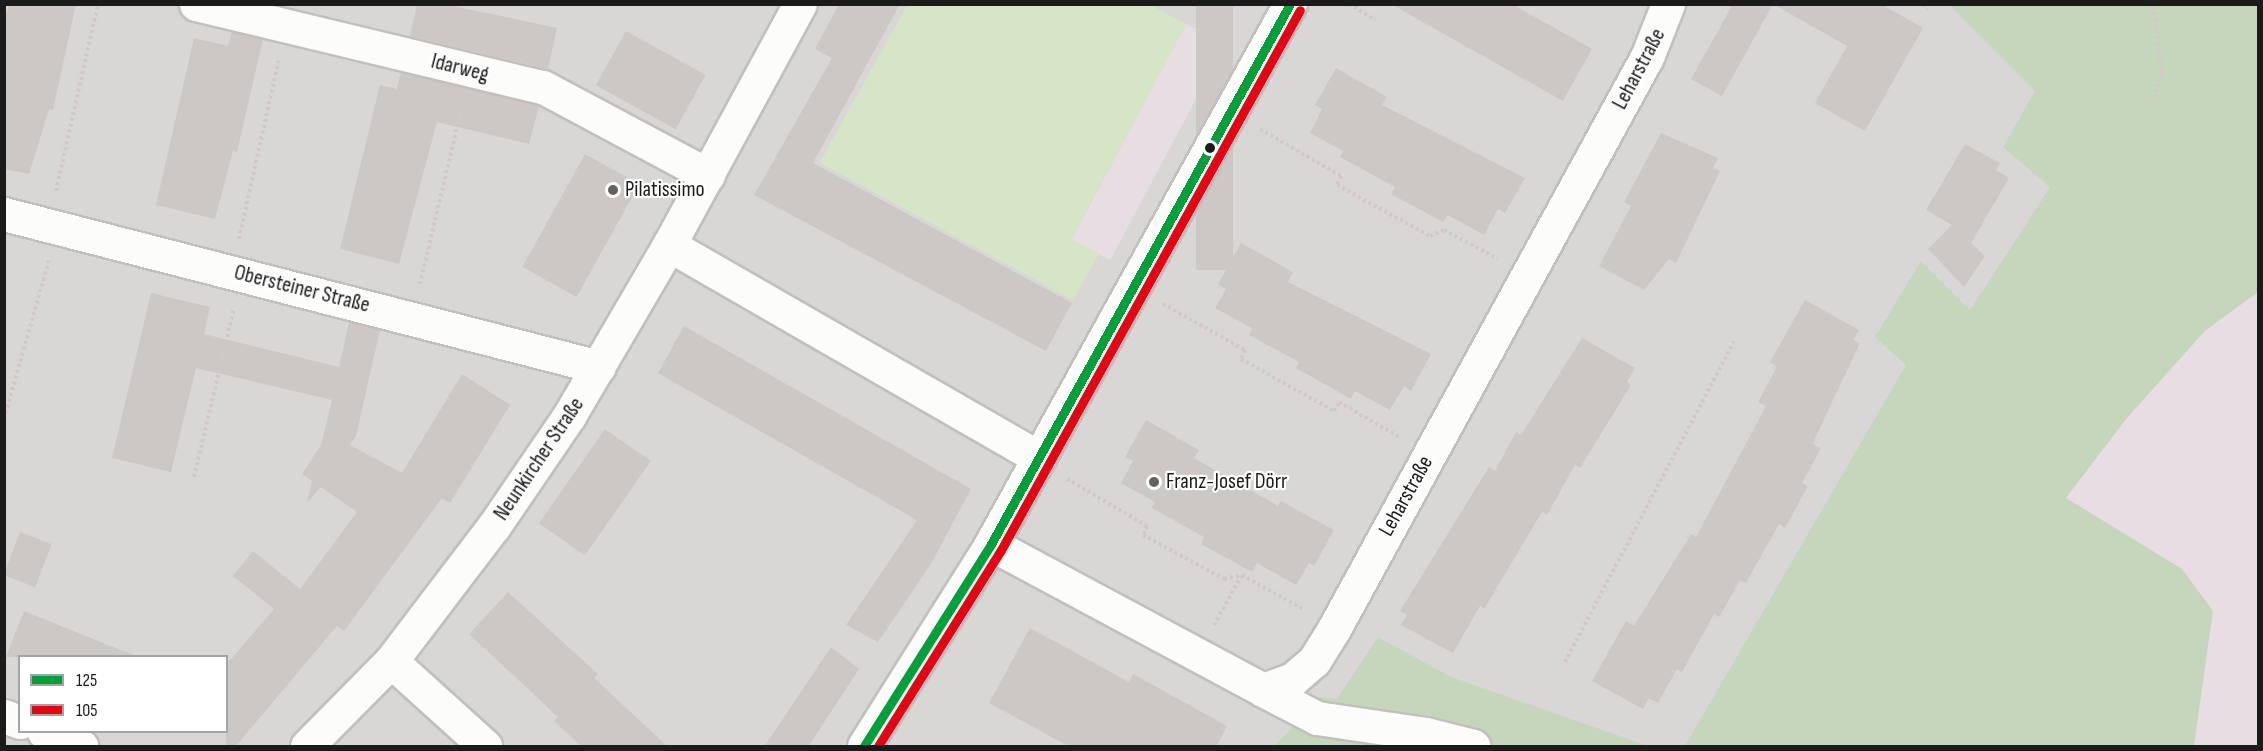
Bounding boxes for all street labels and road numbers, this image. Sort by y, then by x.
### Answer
street label: Leharstraße [1607,24,1671,114]
street label: Idarweg [428,48,492,88]
street label: Obersteiner Straße [231,259,373,319]
street label: Neunkircher Straße [488,392,590,526]
street label: Leharstraße [1373,451,1439,541]

